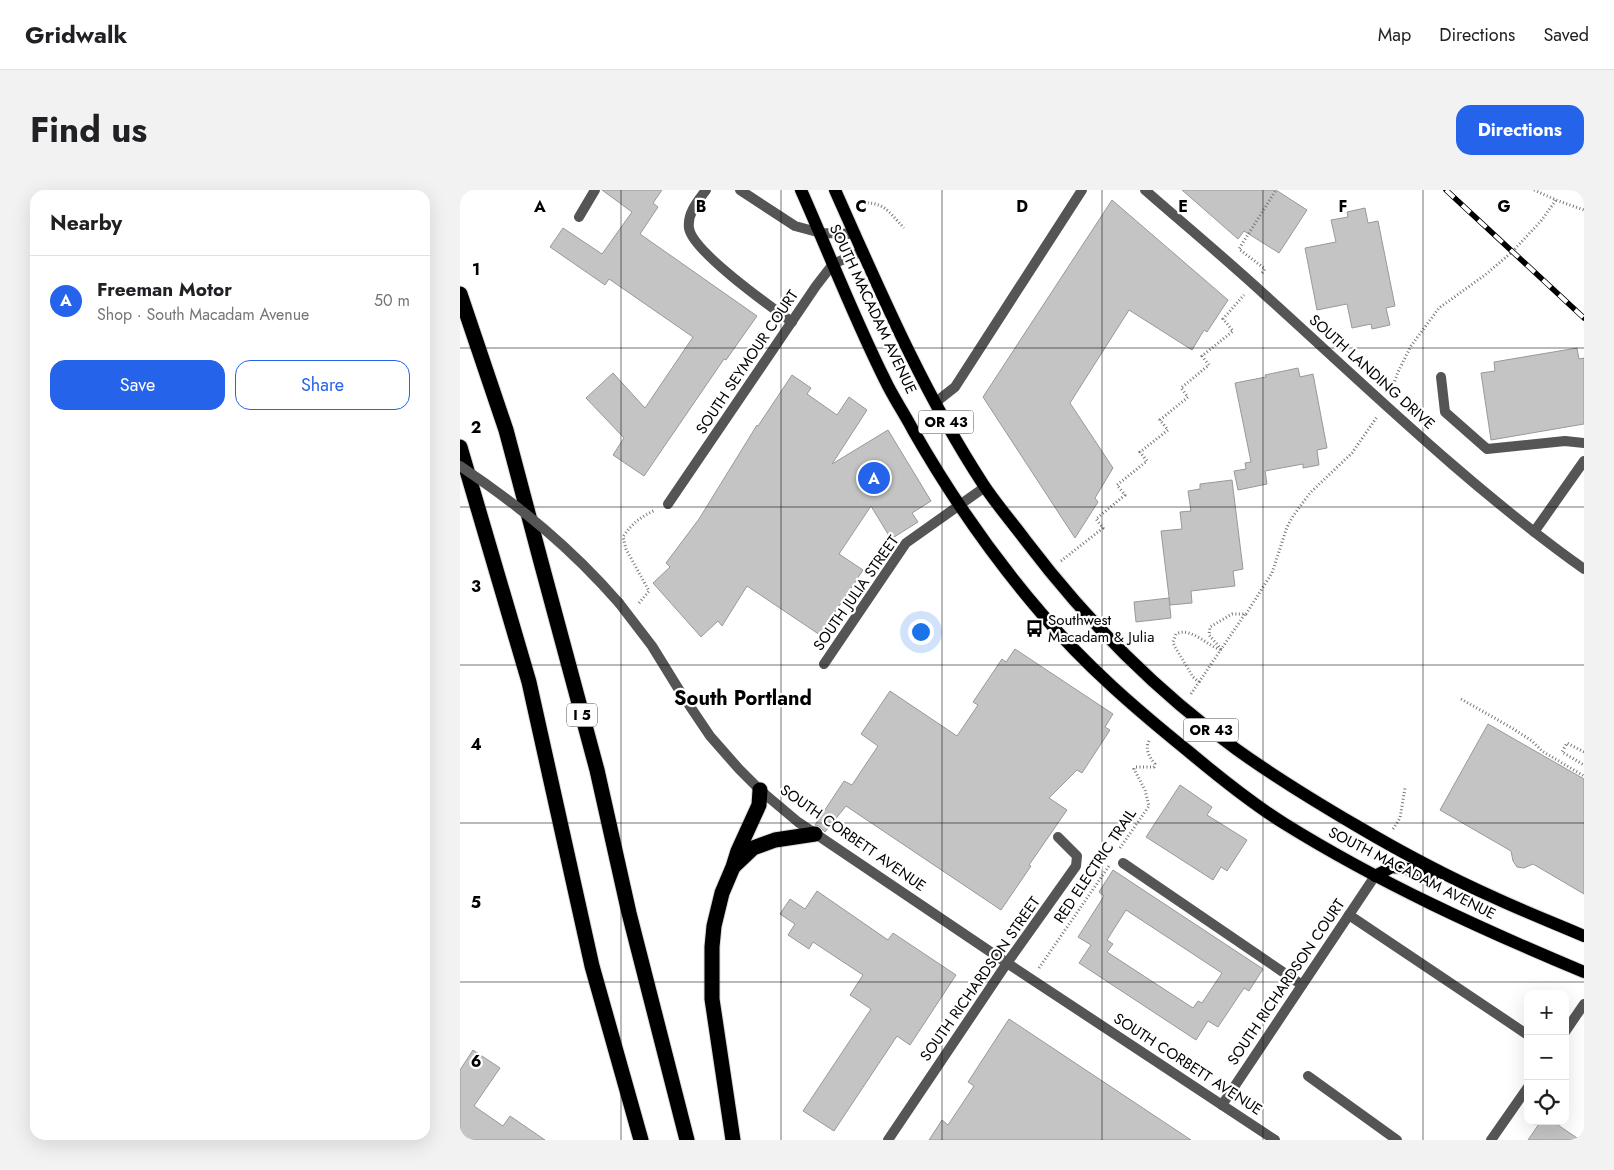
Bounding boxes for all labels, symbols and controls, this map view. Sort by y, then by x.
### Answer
text: Gridwalk [25,17,127,52]
text: Map [1378,22,1411,48]
text: Directions [1439,22,1515,48]
text: Saved [1543,22,1589,48]
text: Find us [30,105,147,155]
button: Directions [1456,105,1584,155]
text: A [533,195,546,218]
text: B [696,195,706,218]
text: C [855,195,867,218]
text: D [1016,195,1028,218]
text: E [1178,195,1188,218]
text: F [1339,195,1347,218]
text: G [1497,195,1511,218]
text: Nearby [50,208,122,238]
street label: SOUTH MACADAM AVENUE [824,220,922,398]
text: 1 [472,258,480,281]
text: Freeman Motor [97,276,232,303]
street label: SOUTH SEYMOUR COURT [690,285,804,439]
text: A [60,289,72,312]
text: 50 m [374,289,410,312]
text: Shop · South Macadam Avenue [97,303,309,326]
street label: SOUTH LANDING DRIVE [1304,309,1440,435]
button: Save [50,360,225,410]
button: Share [235,360,410,410]
road number: OR 43 [918,410,974,433]
text: 2 [471,416,481,439]
pin: A [858,459,890,497]
street label: SOUTH JULIA STREET [808,531,904,655]
text: 3 [471,575,481,598]
place label: Southwest Macadam & Julia [1048,609,1154,648]
your location [908,619,934,645]
bus stop icon: Southwest Macadam & Julia [1024,619,1044,639]
district label: South Portland [674,684,812,713]
road number: I 5 [567,704,597,726]
road number: OR 43 [1184,718,1238,742]
text: 4 [470,733,482,756]
street label: SOUTH CORBETT AVENUE [776,779,930,897]
street label: RED ELECTRIC TRAIL [1048,804,1142,928]
street label: SOUTH MACADAM AVENUE [1324,821,1500,925]
text: 5 [471,891,481,914]
street label: SOUTH RICHARDSON STREET [915,892,1045,1066]
street label: SOUTH RICHARDSON COURT [1222,894,1350,1070]
map controls [1524,990,1569,1125]
button: + [1524,990,1569,1035]
street label: SOUTH CORBETT AVENUE [1109,1008,1267,1120]
button: − [1524,1035,1569,1080]
text: 6 [471,1050,481,1073]
button: locate [1524,1080,1569,1125]

